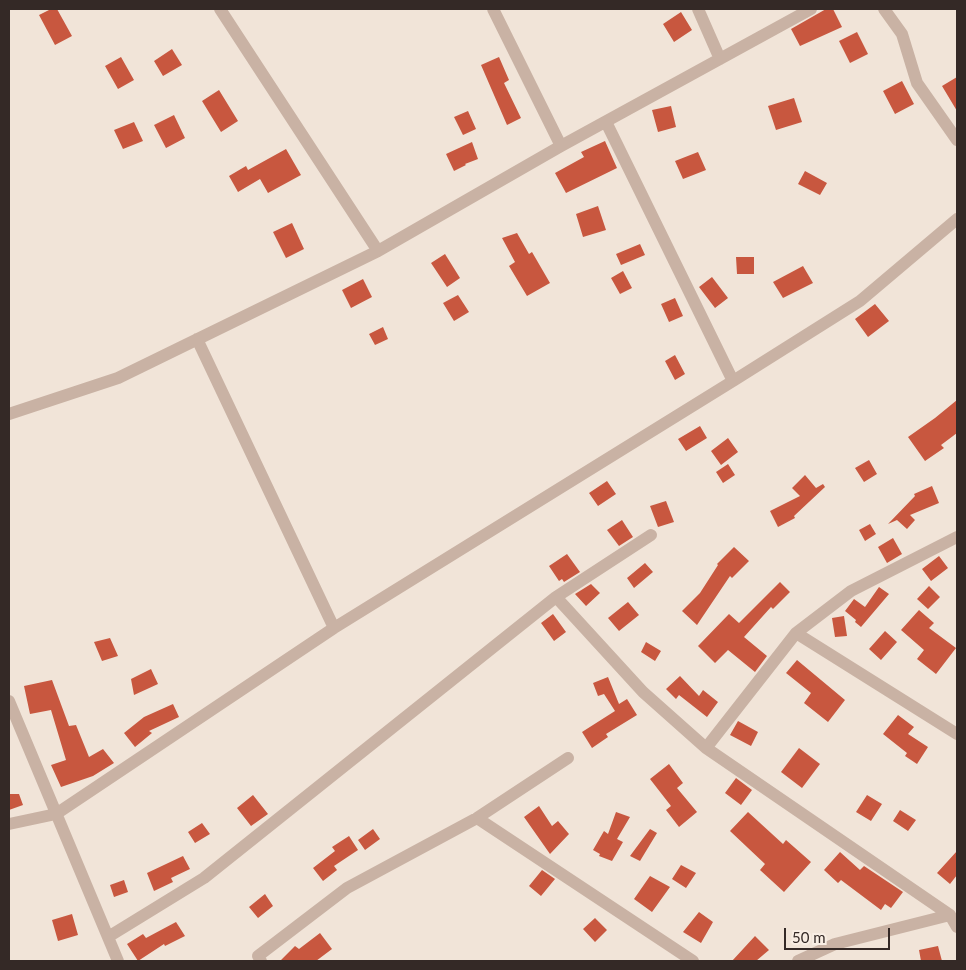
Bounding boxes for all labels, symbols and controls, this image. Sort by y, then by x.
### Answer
scale bar [786,918,892,950]
text: 50 m [792,928,826,946]

